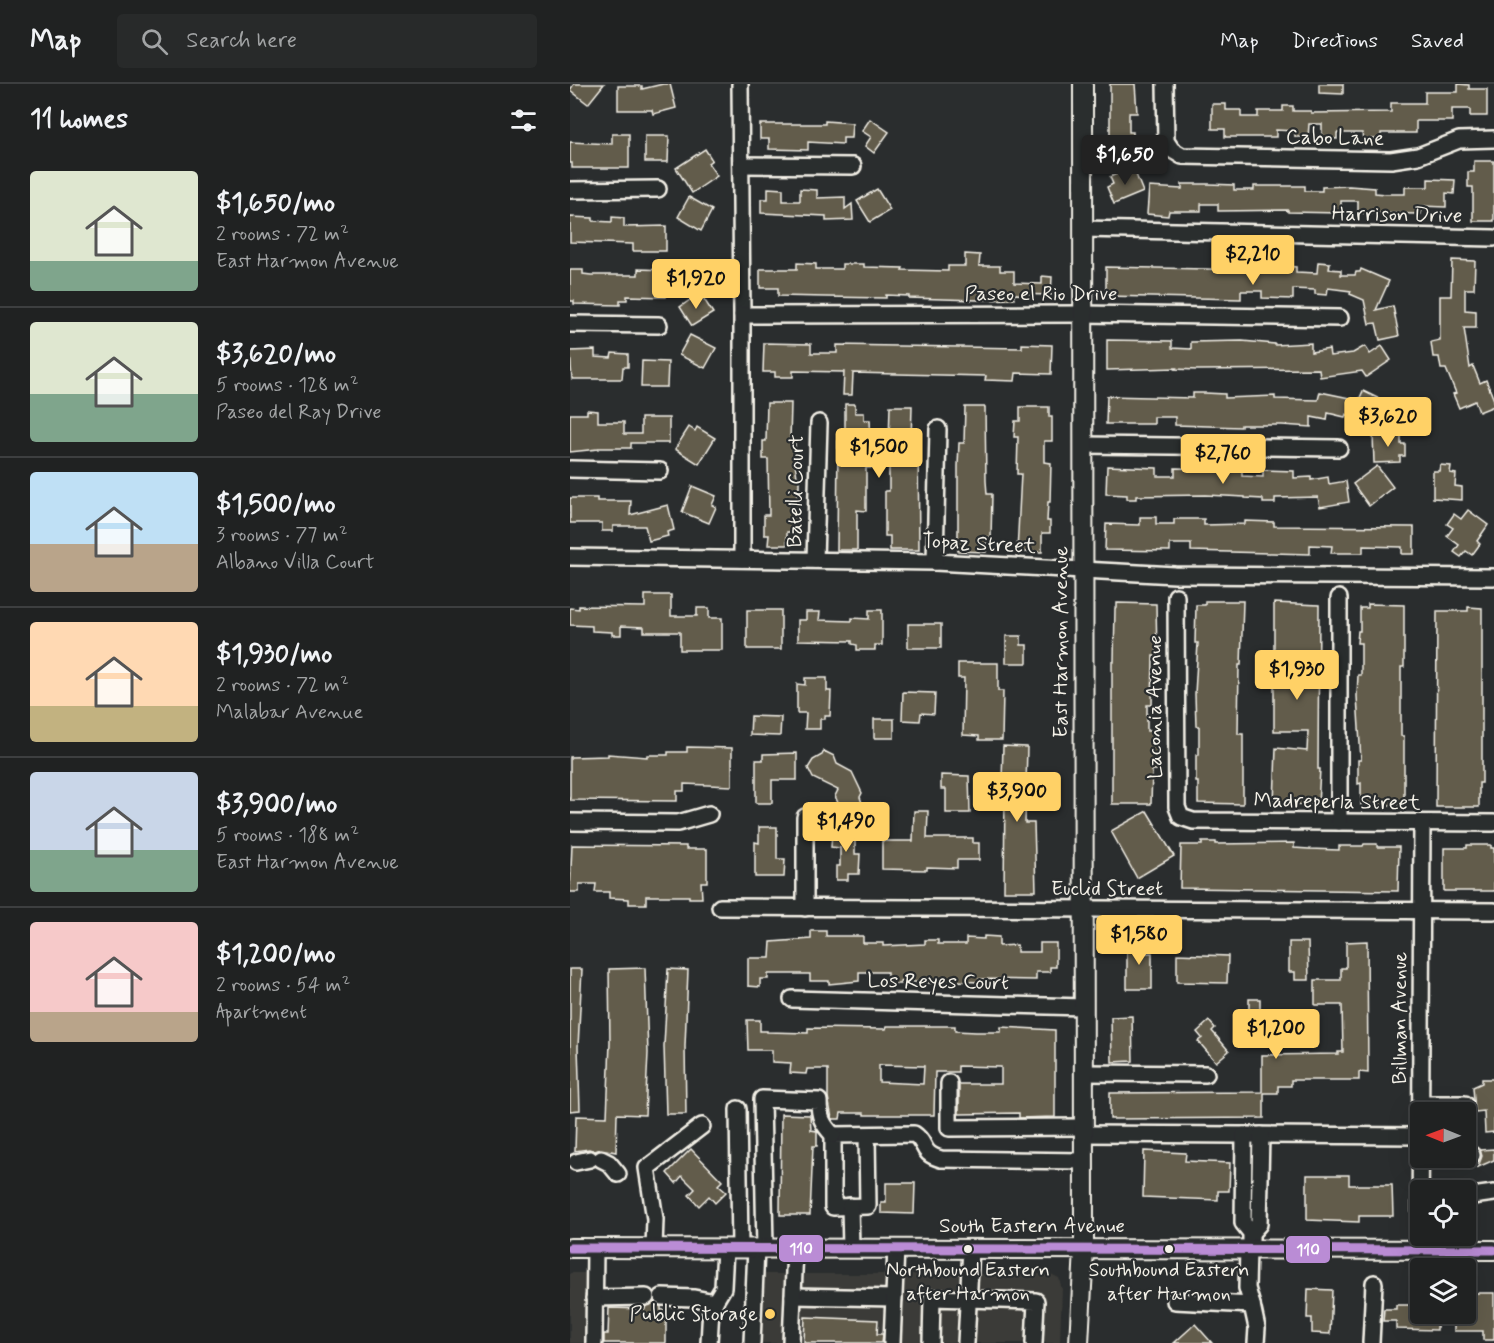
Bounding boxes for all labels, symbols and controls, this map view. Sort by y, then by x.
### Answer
search box [117,14,537,68]
text: Map [30,23,81,60]
icon: search [138,25,171,58]
text: Search here [186,27,297,55]
text: Map [1220,27,1259,55]
text: Directions [1292,27,1378,55]
text: Saved [1411,27,1464,55]
text: 11 homes [30,103,128,137]
icon: filters [507,104,540,137]
street label: Cabo Lane [1286,123,1384,153]
pin: $1,650 [1076,135,1174,186]
text: $1,650 [1096,141,1154,168]
text: $1,650/mo [216,187,335,221]
icon: home [78,195,150,267]
street label: Harrison Drive [1331,200,1463,230]
text: 2 rooms · 72 m² [216,221,349,248]
pin: $2,210 [1204,235,1302,286]
text: $2,210 [1225,241,1281,268]
text: East Harmon Avenue [216,248,399,275]
pin: $1,920 [647,259,745,310]
text: $1,920 [666,265,726,292]
street label: Paseo el Rio Drive [964,280,1118,308]
text: $3,620/mo [216,338,336,372]
icon: home [78,346,150,418]
text: 5 rooms · 128 m² [216,372,359,399]
pin: $3,620 [1339,397,1437,448]
text: Paseo del Ray Drive [216,399,381,426]
text: $3,620 [1358,403,1418,430]
pin: $1,500 [830,428,928,479]
street label: Batelli Court [781,434,811,548]
text: $1,500 [850,434,908,461]
pin: $2,760 [1174,434,1272,485]
text: $2,760 [1195,440,1251,467]
text: $1,500/mo [216,488,336,522]
icon: home [78,496,150,568]
text: 3 rooms · 77 m² [216,522,348,549]
street label: Topaz Street [921,527,1037,561]
street label: East Harmon Avenue [1047,546,1075,738]
text: Albano Villa Court [216,549,375,576]
street label: Laconia Avenue [1141,635,1169,779]
text: $1,930/mo [216,638,332,672]
icon: home [78,646,150,718]
pin: $1,930 [1248,650,1346,701]
text: $1,930 [1269,656,1325,683]
text: 2 rooms · 72 m² [216,672,349,699]
text: Malabar Avenue [216,699,363,726]
pin: $3,900 [968,772,1066,823]
text: $3,900 [987,778,1047,805]
street label: Madreperla Street [1253,787,1421,817]
text: $3,900/mo [216,788,337,822]
icon: home [78,796,150,868]
pin: $1,490 [797,802,895,853]
text: $1,490 [817,808,875,835]
text: 5 rooms · 188 m² [216,822,359,849]
text: East Harmon Avenue [216,849,399,876]
street label: Euclid Street [1051,875,1163,903]
pin: $1,580 [1090,915,1188,966]
text: $1,580 [1110,921,1168,948]
text: $1,200/mo [216,938,336,972]
icon: home [78,946,150,1018]
street label: Billman Avenue [1386,952,1414,1084]
street label: Los Reyes Court [867,967,1009,997]
text: 2 rooms · 54 m² [216,972,350,999]
text: Apartment [216,999,307,1026]
pin: $1,200 [1227,1009,1325,1060]
text: $1,200 [1247,1015,1305,1042]
north arrow [1410,1102,1476,1168]
map controls [1410,1102,1476,1324]
button: locate [1410,1180,1476,1246]
street label: South Eastern Avenue [939,1212,1125,1240]
line badge: 110 [778,1234,824,1263]
line badge: 110 [1285,1235,1331,1264]
text: 110 [789,1239,813,1260]
text: 110 [1296,1240,1320,1261]
marker: Northbound Eastern after Harmon [962,1243,974,1255]
marker: Southbound Eastern after Harmon [1163,1243,1175,1255]
place label: Northbound Eastern after Harmon [886,1257,1050,1308]
place label: Southbound Eastern after Harmon [1089,1257,1249,1308]
button: layers [1410,1258,1476,1324]
place label: Public Storage [630,1300,758,1330]
marker: Public Storage [763,1307,777,1321]

